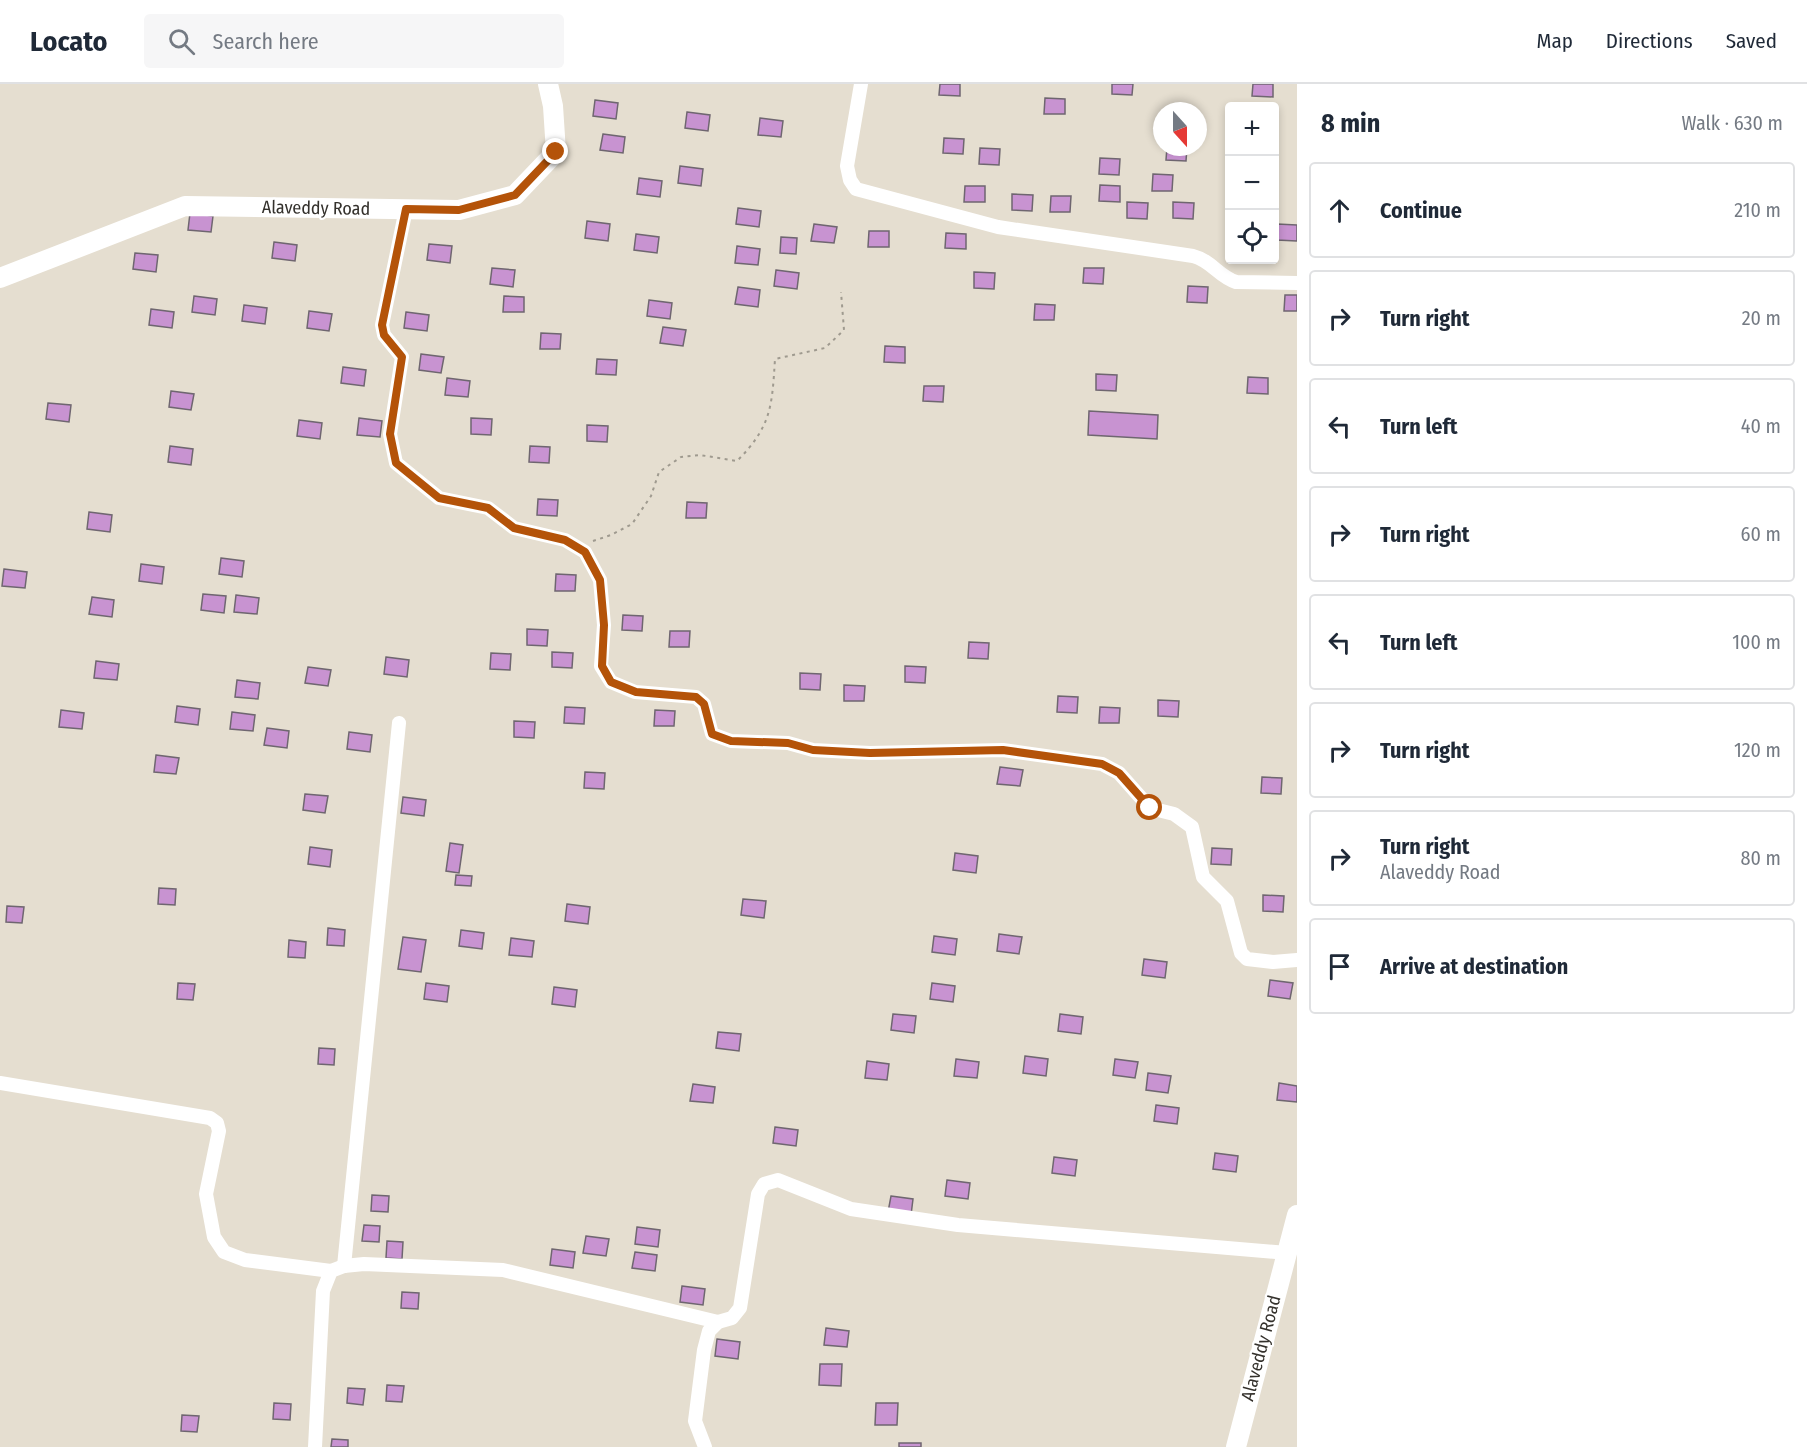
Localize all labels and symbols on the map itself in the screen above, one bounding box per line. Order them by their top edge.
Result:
north arrow [1153,102,1207,156]
route end [542,138,568,164]
street label: Alaveddy Road [262,196,370,220]
route start [1136,794,1162,820]
street label: Alaveddy Road [1236,1293,1286,1403]

